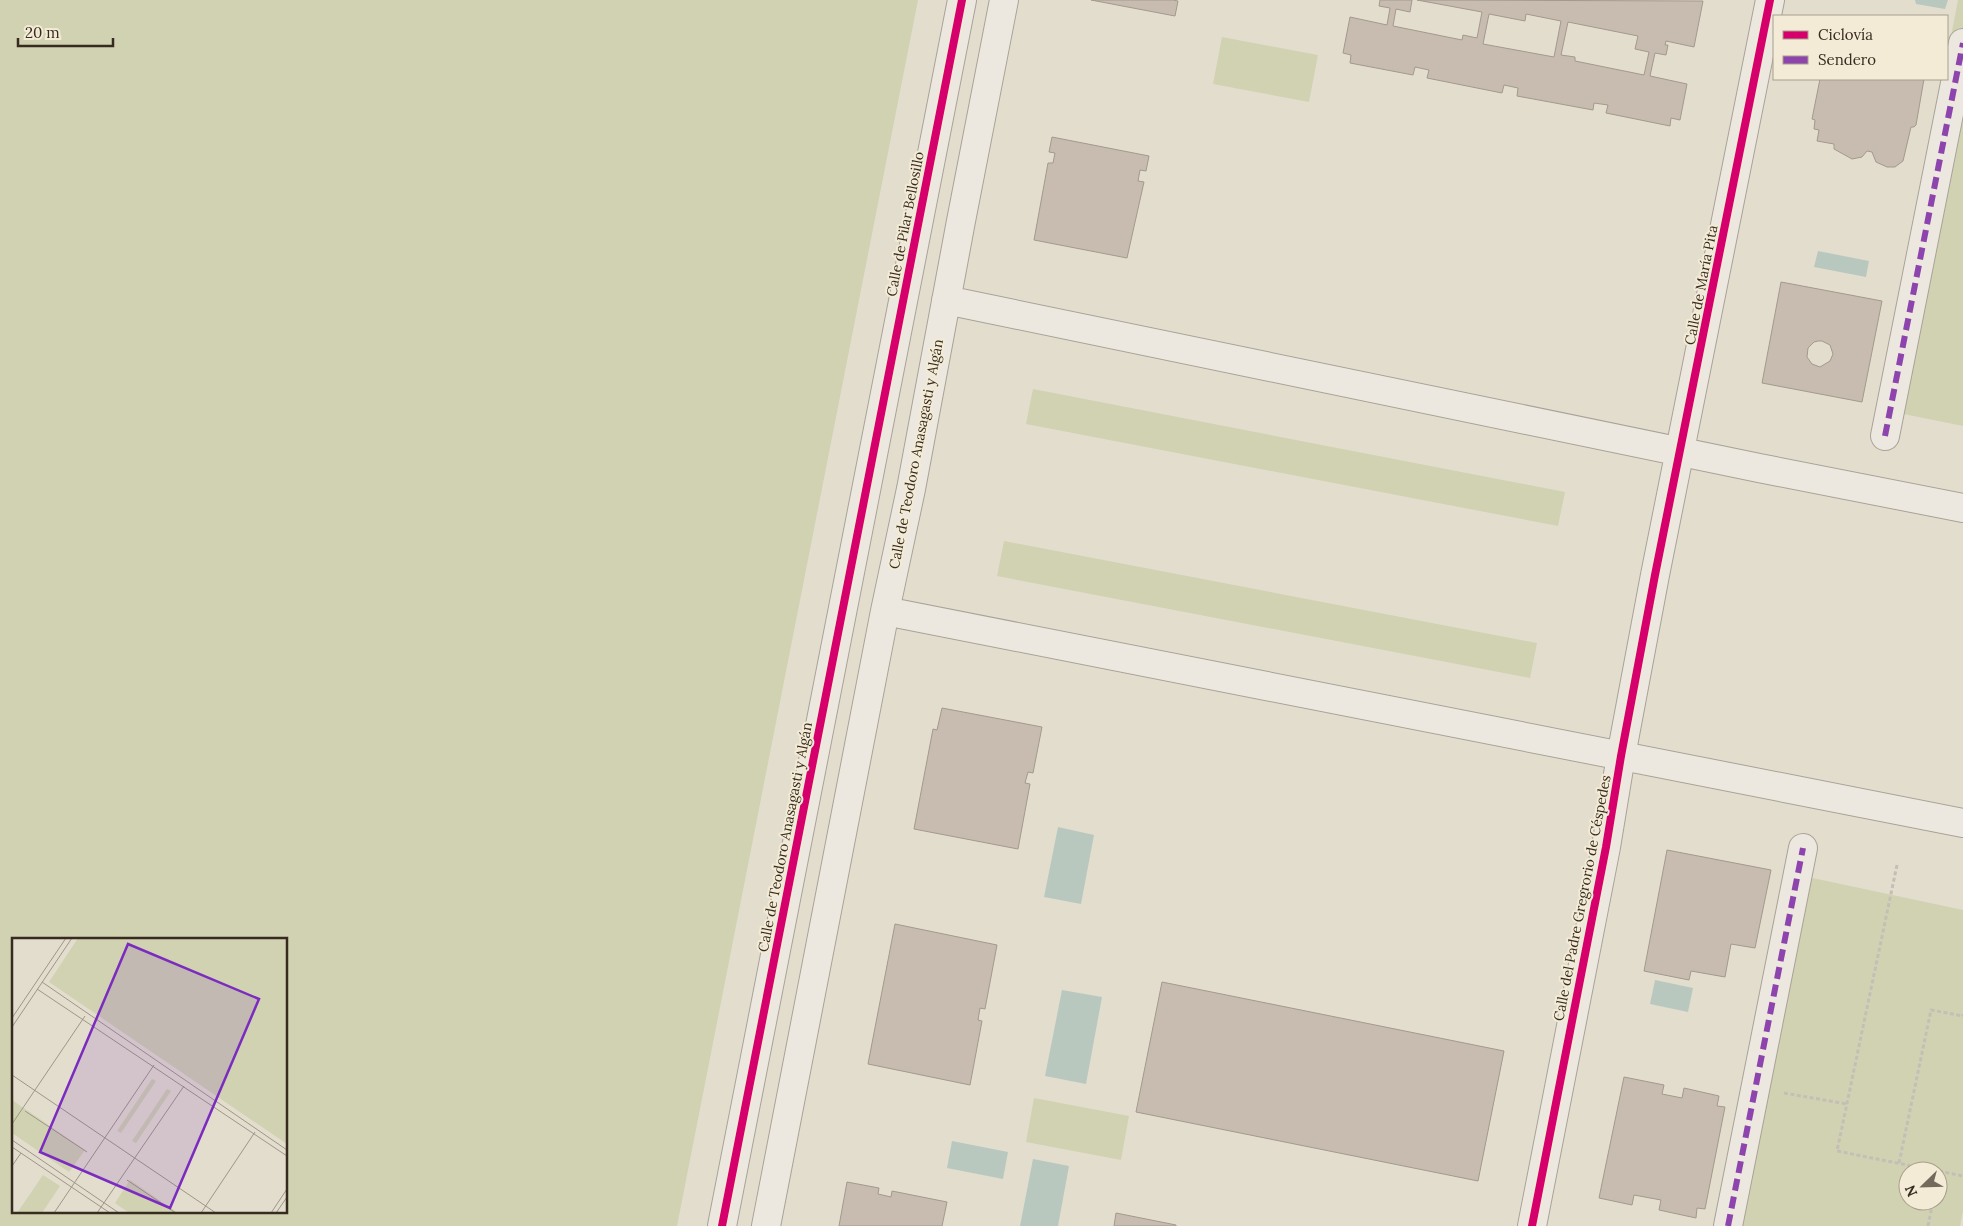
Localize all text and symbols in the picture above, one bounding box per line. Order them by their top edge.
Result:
scale bar [18,15,112,47]
legend [1773,15,1948,80]
text: 20 m [25,23,60,42]
text: Ciclovía [1818,25,1873,44]
text: Sendero [1818,50,1876,69]
street label: Calle de Pilar Bellosillo [882,150,928,298]
street label: Calle de María Pita [1681,223,1721,347]
street label: Calle de Teodoro Anasagasti y Algán [885,337,947,570]
street label: Calle de Teodoro Anasagasti y Algán [754,720,816,953]
street label: Calle del Padre Gregrorio de Céspedes [1549,773,1615,1023]
inset map [12,938,288,1214]
north arrow [1898,1161,1948,1211]
text: N [1901,1182,1921,1200]

